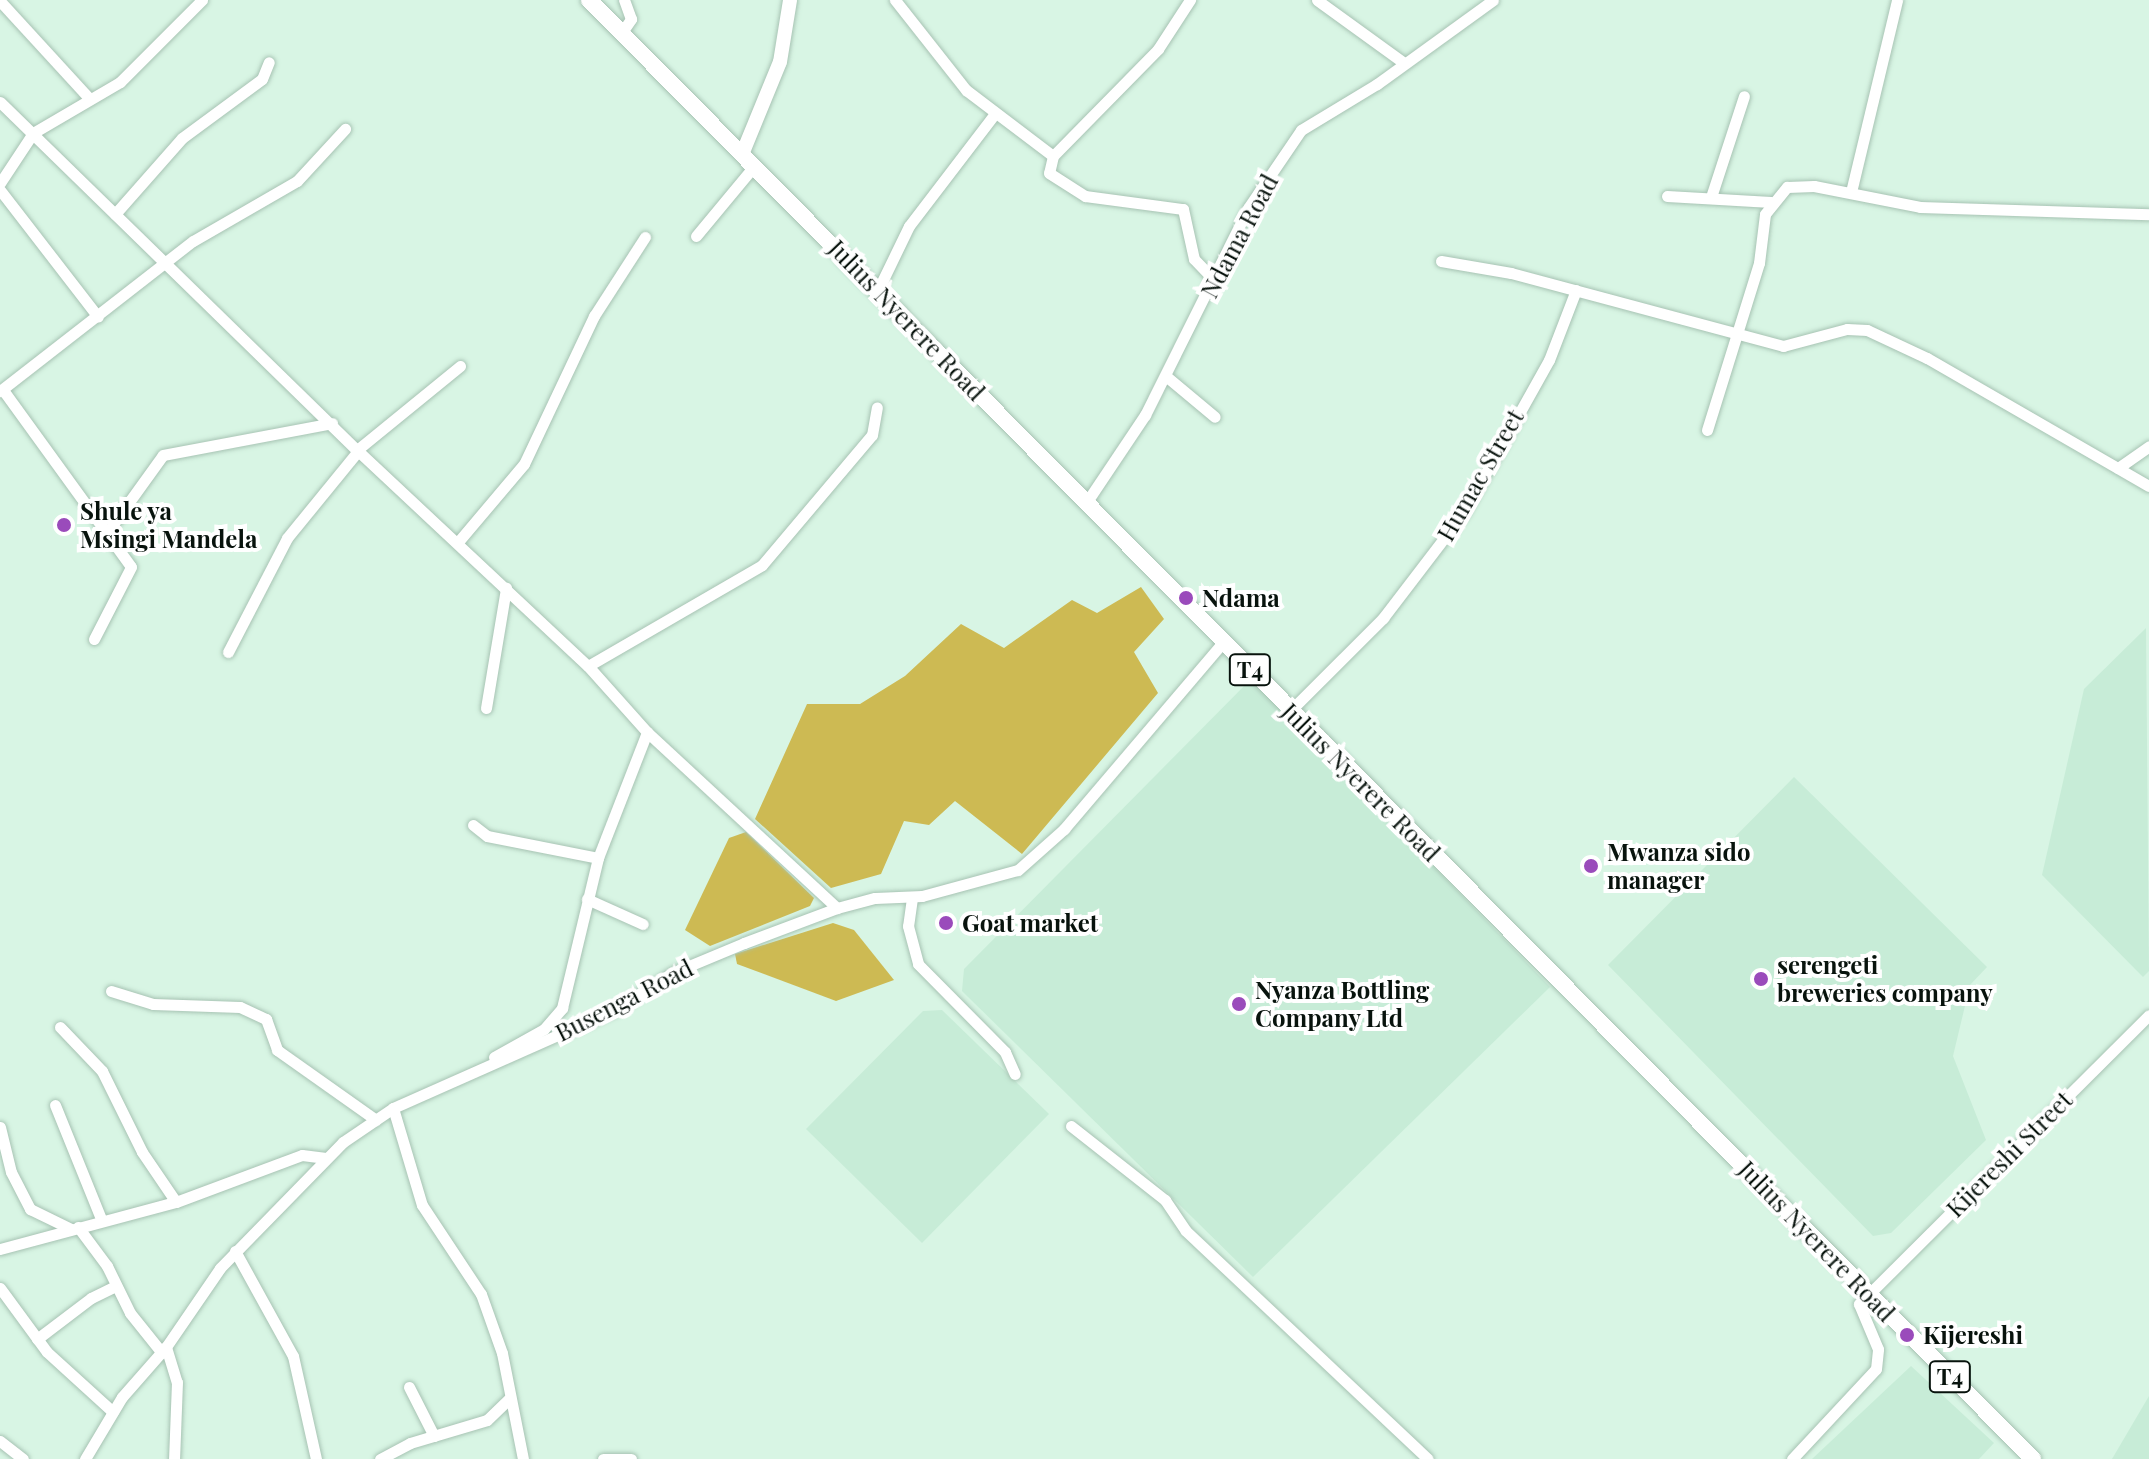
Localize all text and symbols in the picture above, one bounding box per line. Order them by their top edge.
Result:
street label: Ndama Road [1194,169,1284,303]
street label: Julius Nyerere Road [823,234,991,406]
street label: Humac Street [1431,404,1529,546]
place label: Shule ya Msingi Mandela [80,497,257,553]
marker: Shule ya Msingi Mandela [55,516,73,534]
place label: Ndama [1202,584,1280,612]
marker: Ndama [1177,589,1195,607]
road number: T4 [1228,652,1272,688]
street label: Julius Nyerere Road [1276,697,1446,867]
place label: Mwanza sido manager [1607,838,1751,894]
marker: Mwanza sido manager [1582,857,1600,875]
place label: Goat market [962,909,1098,937]
marker: Goat market [937,914,955,932]
place label: serengeti breweries company [1777,951,1993,1007]
street label: Busenga Road [550,953,698,1047]
marker: serengeti breweries company [1752,970,1770,988]
place label: Nyanza Bottling Company Ltd [1255,976,1430,1032]
marker: Nyanza Bottling Company Ltd [1230,995,1248,1013]
street label: Kijereshi Street [1940,1085,2078,1223]
street label: Julius Nyerere Road [1733,1155,1901,1327]
place label: Kijereshi [1923,1321,2023,1349]
marker: Kijereshi [1898,1326,1916,1344]
road number: T4 [1928,1359,1972,1395]

